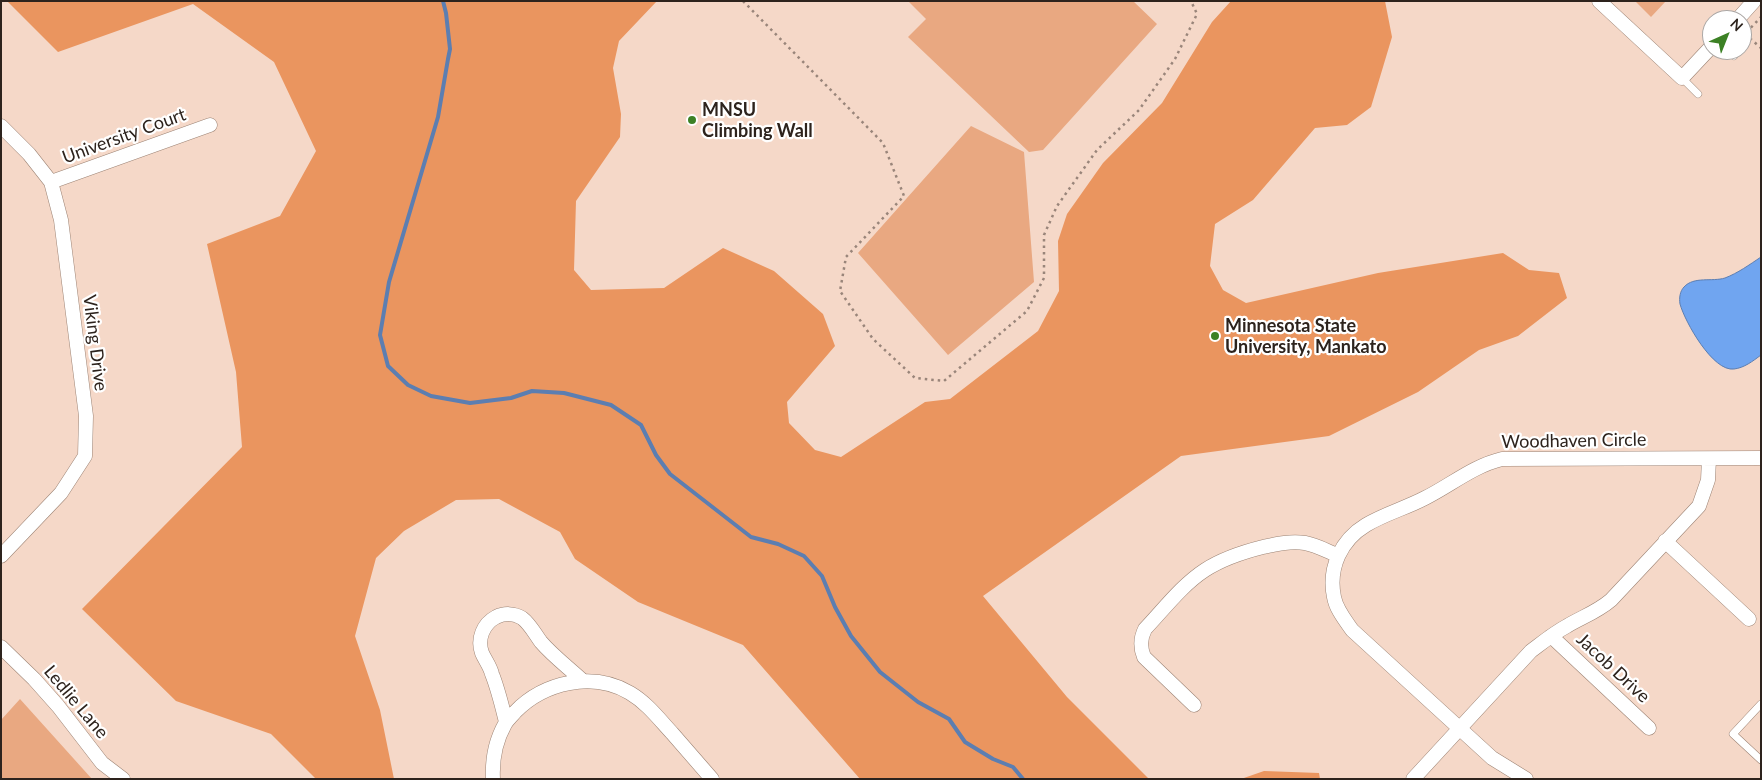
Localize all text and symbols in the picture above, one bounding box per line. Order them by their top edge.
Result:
north arrow [1702,10,1752,60]
text: N [1727,15,1747,34]
place label: MNSU Climbing Wall [702,99,813,142]
street label: University Court [59,104,189,168]
marker: MNSU Climbing Wall [686,114,698,126]
street label: Viking Drive [78,294,112,392]
place label: Minnesota State University, Mankato [1225,315,1387,358]
marker: Minnesota State University, Mankato [1209,330,1221,342]
street label: Woodhaven Circle [1501,429,1647,453]
street label: Jacob Drive [1572,629,1654,707]
street label: Ledlie Lane [39,661,113,743]

